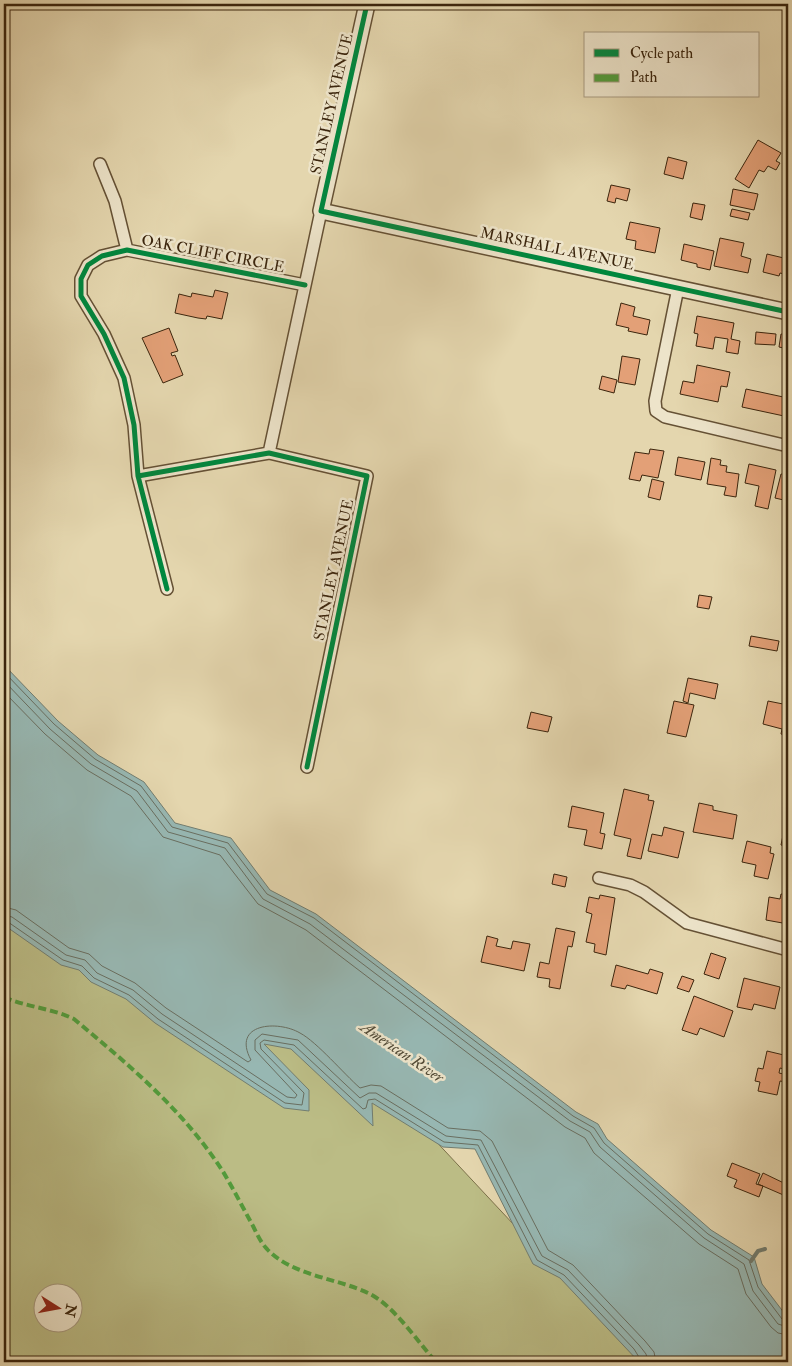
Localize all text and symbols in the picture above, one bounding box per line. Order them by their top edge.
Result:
street label: STANLEY AVENUE [307,32,357,176]
legend [584,32,760,98]
text: Cycle path [630,44,693,64]
text: Path [630,68,657,87]
street label: MARSHALL AVENUE [478,223,636,275]
street label: OAK CLIFF CIRCLE [140,231,286,277]
street label: STANLEY AVENUE [310,497,358,642]
water label: American River [355,1016,448,1088]
north arrow [32,1284,82,1334]
text: N [61,1302,80,1319]

